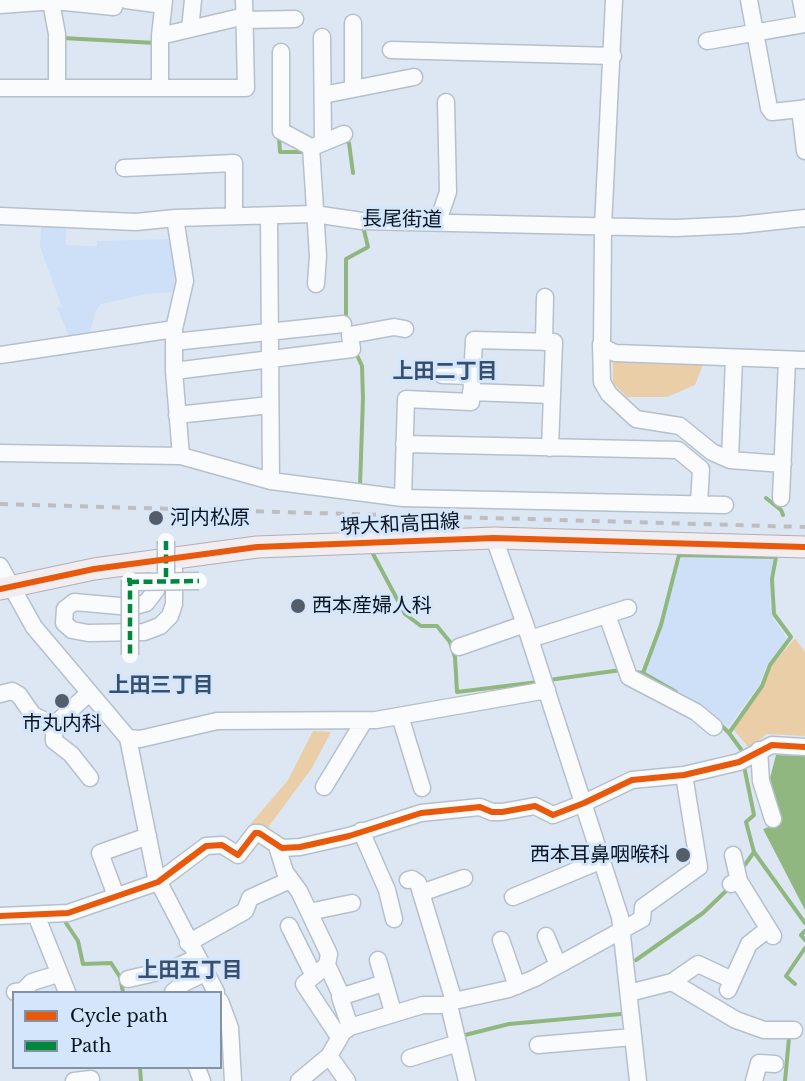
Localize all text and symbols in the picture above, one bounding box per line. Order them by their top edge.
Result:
street label: 長尾街道 [362,207,442,233]
district label: 上田二丁目 [393,359,497,385]
place label: 河内松原 [170,506,250,530]
marker: 河内松原 [147,509,165,527]
street label: 堺大和高田線 [339,510,461,540]
place label: 西本産婦人科 [312,594,432,618]
marker: 西本産婦人科 [289,597,307,615]
district label: 上田三丁目 [109,673,213,699]
marker: 市丸内科 [53,692,71,710]
place label: 市丸内科 [22,712,102,736]
place label: 西本耳鼻咽喉科 [530,843,670,867]
marker: 西本耳鼻咽喉科 [674,846,692,864]
district label: 上田五丁目 [138,958,242,984]
legend [12,991,222,1069]
text: Cycle path [70,1005,168,1027]
text: Path [70,1035,111,1057]

